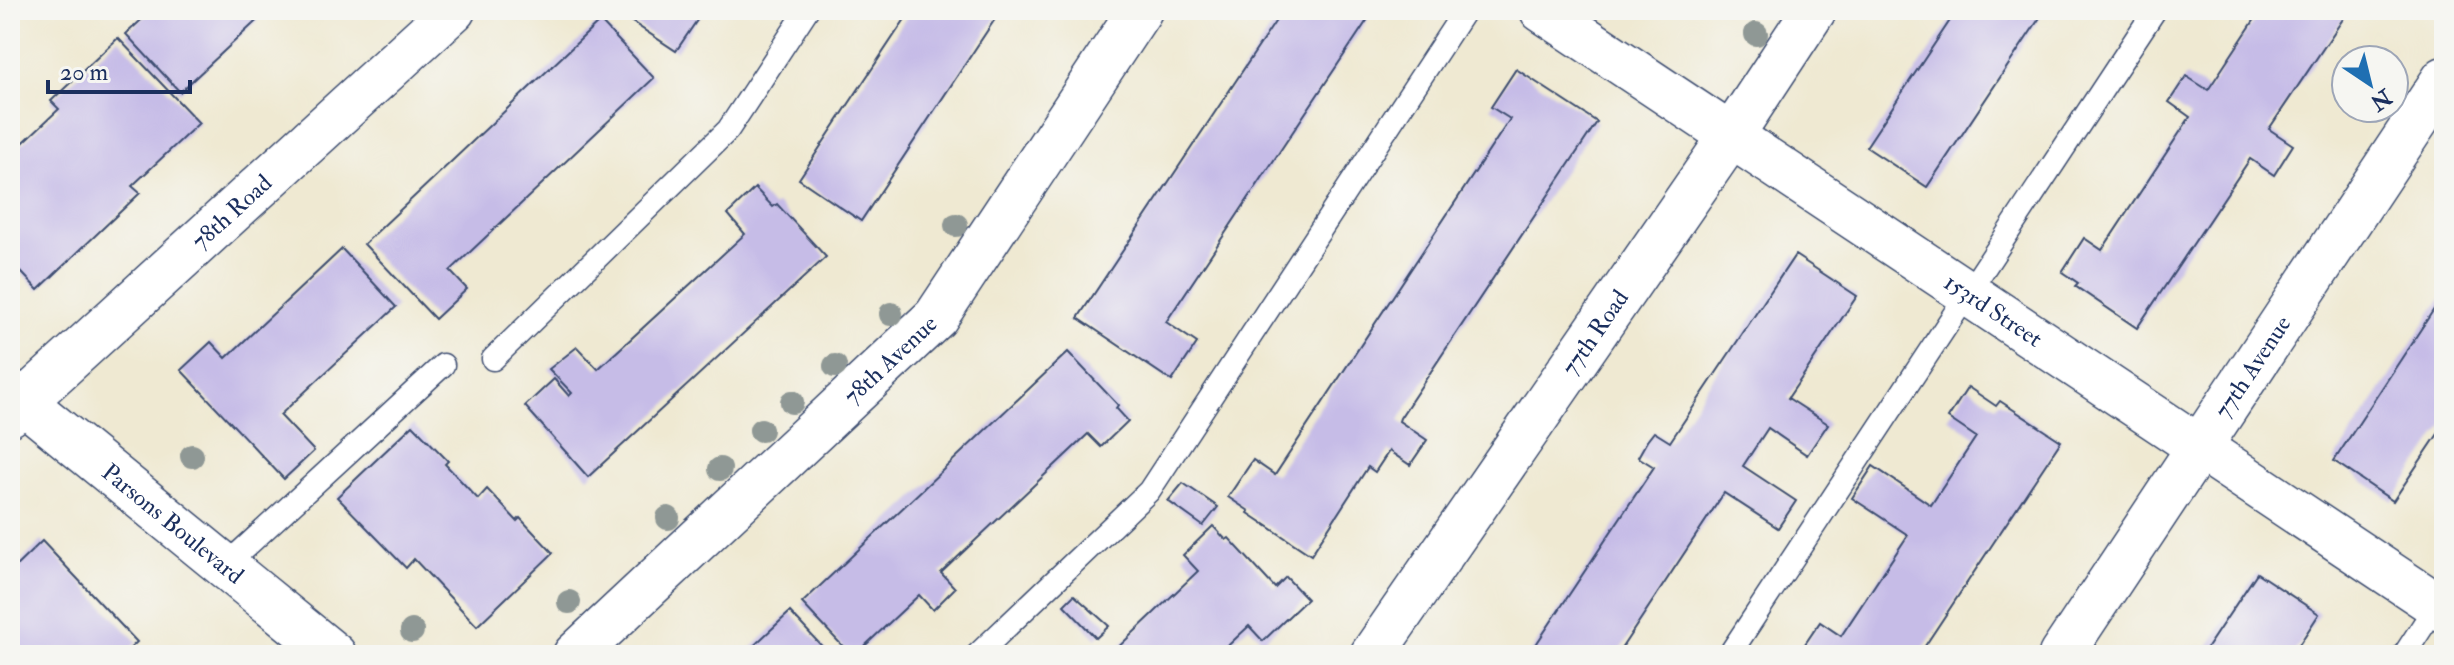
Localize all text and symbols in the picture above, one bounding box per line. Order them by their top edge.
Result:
scale bar [48,44,190,94]
north arrow [2330,44,2410,124]
text: 20 m [60,57,109,88]
text: N [2365,82,2398,117]
street label: 78th Road [185,167,278,256]
street label: 153rd Street [1938,266,2049,354]
street label: 77th Road [1554,283,1636,382]
street label: 78th Avenue [837,308,944,411]
street label: 77th Avenue [2207,310,2298,424]
street label: Parsons Boulevard [95,457,250,591]

